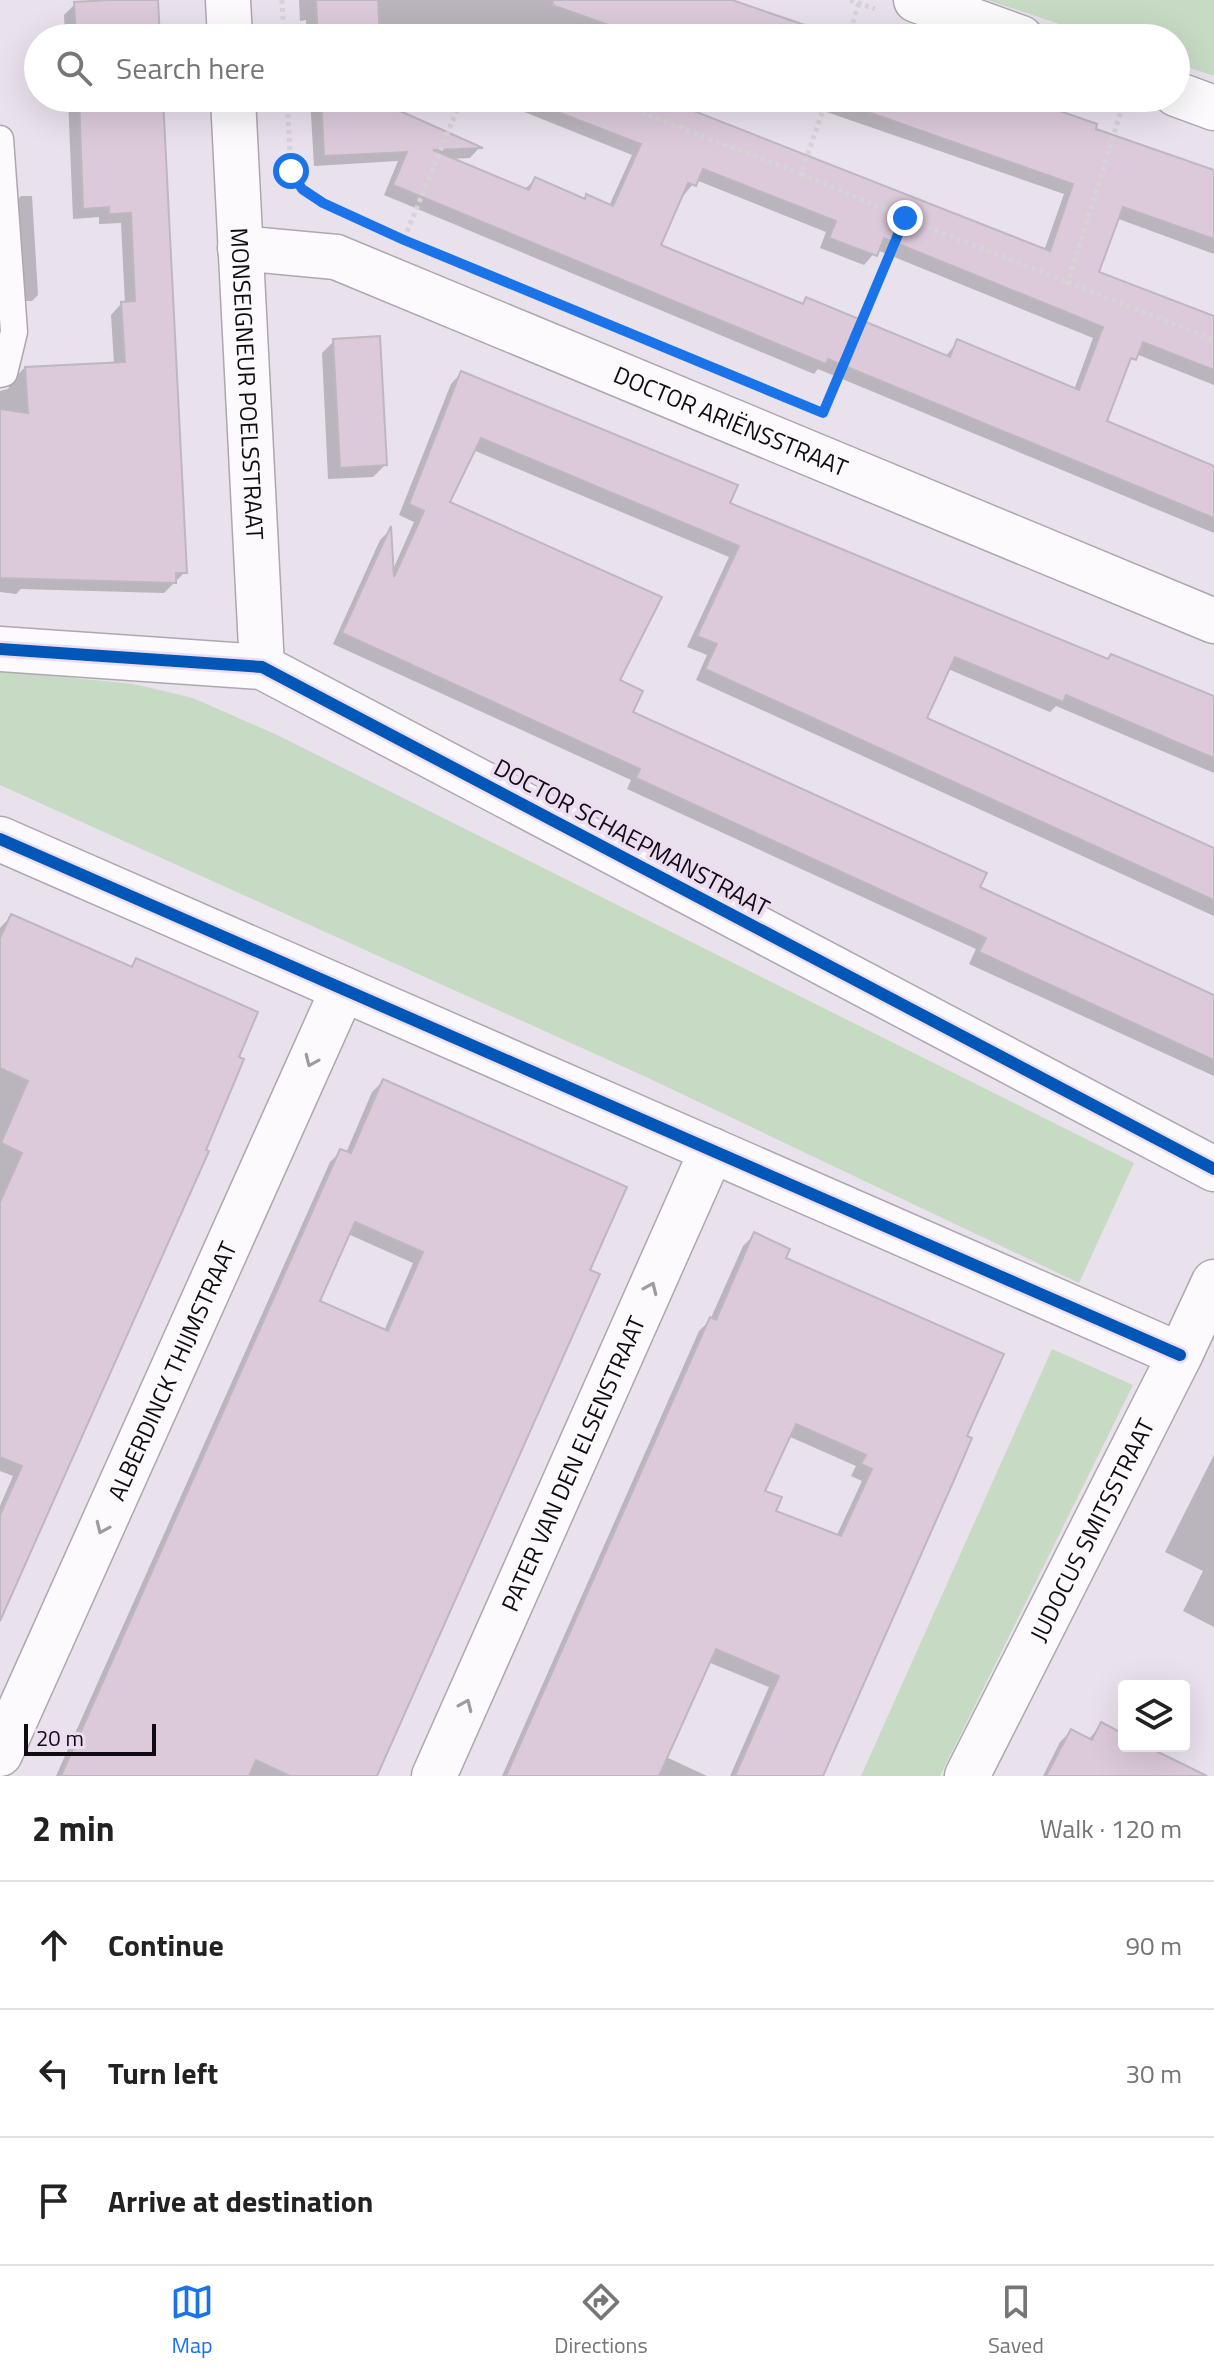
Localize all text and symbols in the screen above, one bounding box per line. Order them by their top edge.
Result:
search box [24,24,1190,112]
text: Search here [116,45,265,91]
icon: search [52,46,96,90]
route start [273,153,309,189]
route end [887,200,923,236]
street label: MONSEIGNEUR POELSSTRAAT [222,227,274,541]
street label: DOCTOR ARIËNSSTRAAT [608,356,854,485]
street label: DOCTOR SCHAEPMANSTRAAT [488,749,777,925]
one-way arrow [305,1052,321,1067]
street label: ALBERDINCK THIJMSTRAAT [98,1235,246,1506]
one-way arrow [641,1282,657,1296]
street label: PATER VAN DEN ELSENSTRAAT [491,1310,654,1617]
street label: JUDOCUS SMITSSTRAAT [1020,1412,1163,1647]
one-way arrow [95,1519,111,1534]
map controls [1118,1680,1190,1752]
button: layers [1118,1680,1190,1752]
one-way arrow [456,1698,472,1713]
scale bar [24,1720,156,1756]
text: 20 m [36,1721,84,1755]
text: 2 min [32,1802,115,1854]
text: Walk · 120 m [1040,1809,1182,1848]
text: Continue [108,1922,224,1968]
icon: ahead [32,1923,76,1967]
text: 90 m [1125,1926,1182,1965]
text: Turn left [108,2050,218,2096]
icon: left [32,2051,76,2095]
text: 30 m [1125,2054,1182,2093]
text: Arrive at destination [108,2178,373,2224]
icon: arrive [32,2179,76,2223]
tab: Map [170,2280,214,2362]
tab: Directions [554,2280,648,2362]
tab: Saved [988,2280,1044,2362]

